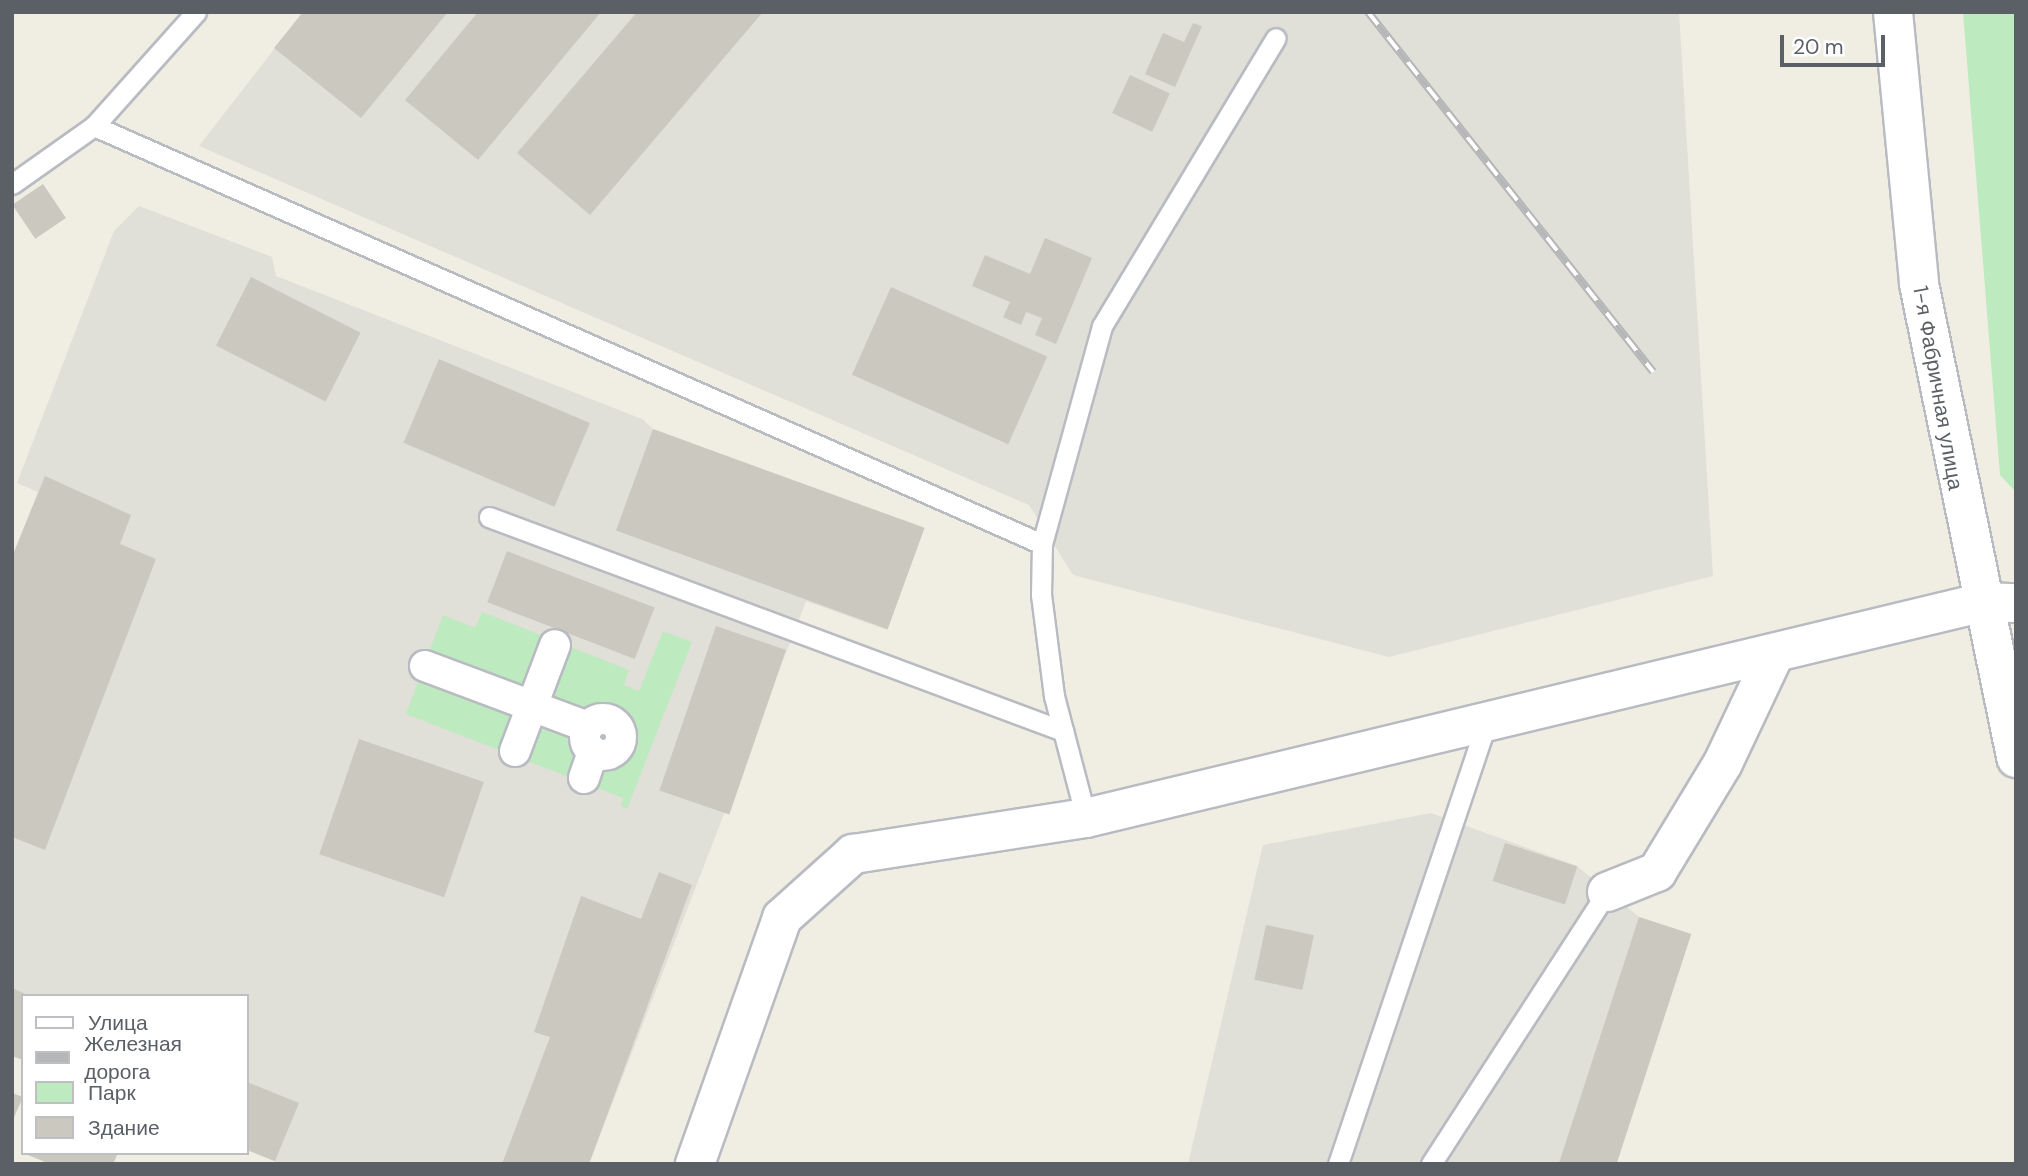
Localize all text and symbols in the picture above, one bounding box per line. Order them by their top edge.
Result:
scale bar [1783,21,1888,65]
text: 20 m [1793,33,1844,61]
street label: 1-я Фабричная улица [1908,284,1968,492]
legend [21,994,248,1155]
text: Улица [88,1009,148,1037]
text: Железная дорога [84,1030,182,1086]
text: Парк [88,1079,136,1107]
text: Здание [88,1114,160,1142]

